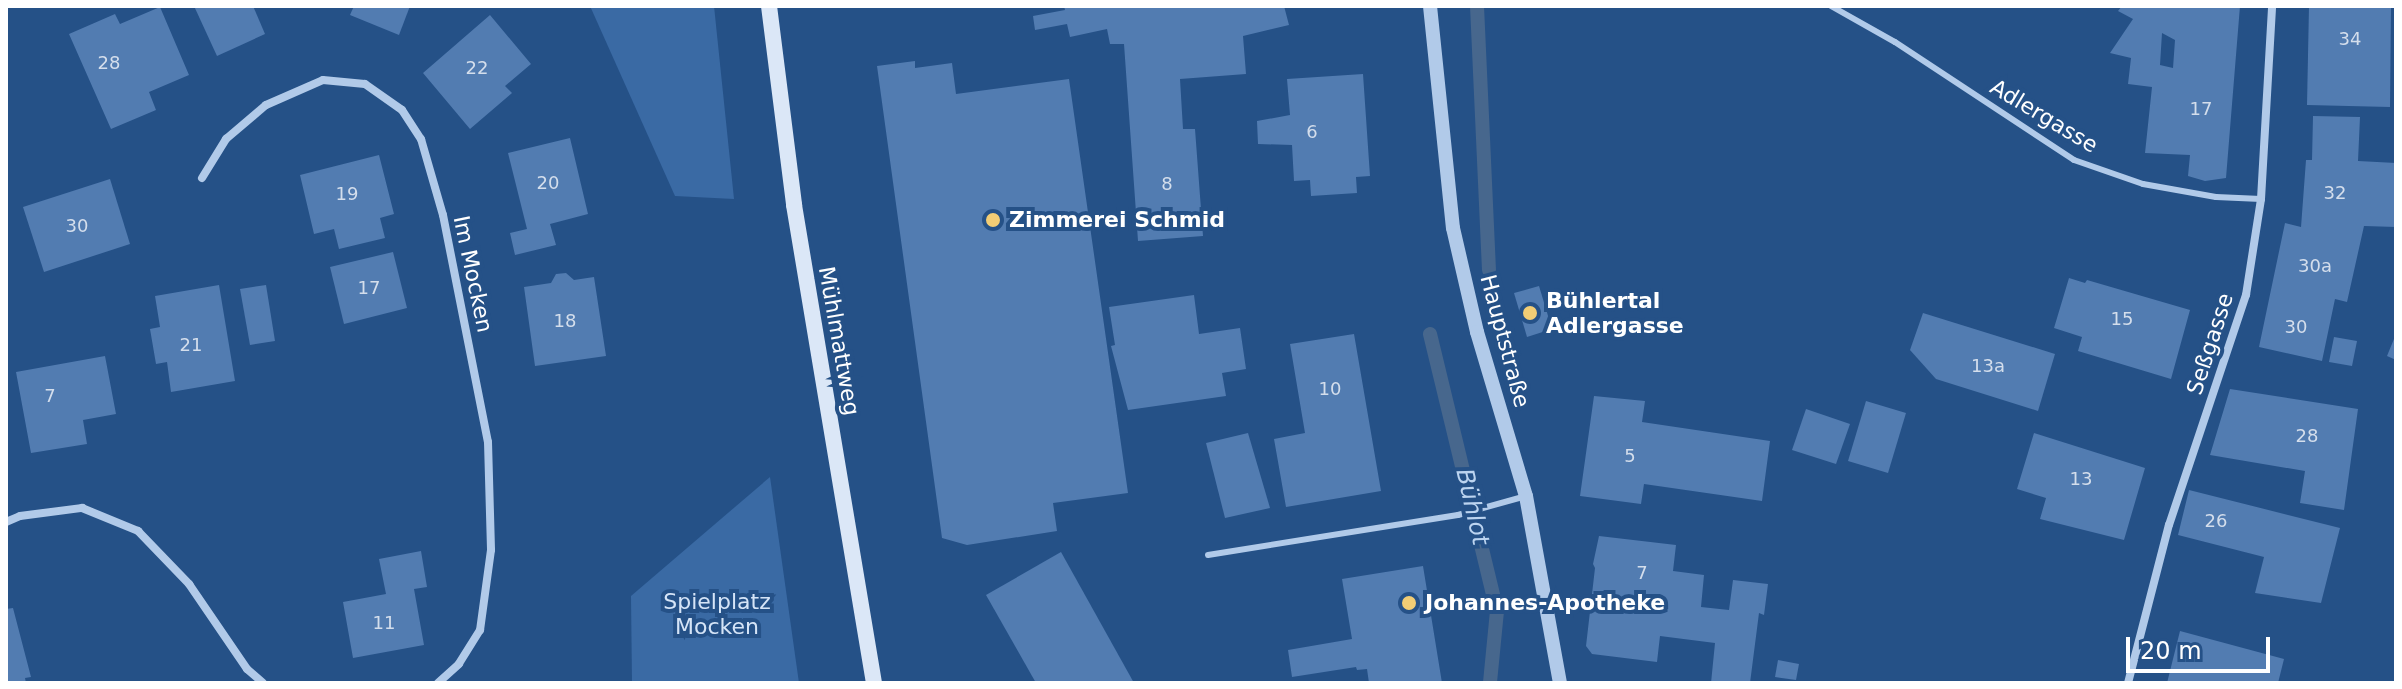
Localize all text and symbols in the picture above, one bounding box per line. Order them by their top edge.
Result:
house number: 34 [2339,28,2361,50]
house number: 28 [98,52,120,74]
house number: 22 [466,57,488,79]
street label: Adlergasse [1985,74,2103,158]
house number: 17 [2190,98,2212,120]
house number: 6 [1306,121,1318,143]
house number: 20 [537,172,559,194]
house number: 8 [1161,173,1173,195]
house number: 32 [2324,182,2346,204]
house number: 19 [336,183,358,205]
place label: Zimmerei Schmid [1009,207,1225,233]
marker: Zimmerei Schmid [984,211,1002,229]
street label: Im Mocken [448,213,498,335]
house number: 30 [66,215,88,237]
house number: 30a [2298,255,2332,277]
street label: Mühlmattweg [813,265,865,417]
street label: Hauptstraße [1475,272,1535,410]
house number: 17 [358,277,380,299]
place label: Bühlertal Adlergasse [1546,287,1684,338]
street label: Seßgasse [2181,290,2239,398]
marker: Bühlertal Adlergasse [1521,304,1539,322]
house number: 15 [2111,308,2133,330]
house number: 18 [554,310,576,332]
house number: 30 [2285,316,2307,338]
house number: 21 [180,334,202,356]
house number: 13a [1971,355,2005,377]
house number: 10 [1319,378,1341,400]
house number: 7 [44,385,56,407]
house number: 28 [2296,425,2318,447]
house number: 5 [1624,445,1636,467]
water label: Bühlot [1449,466,1495,548]
house number: 13 [2070,468,2092,490]
house number: 26 [2205,510,2227,532]
house number: 7 [1636,562,1648,584]
park label: Spielplatz Mocken [663,588,771,640]
place label: Johannes-Apotheke [1425,590,1665,616]
marker: Johannes-Apotheke [1400,594,1418,612]
house number: 11 [373,612,395,634]
scale bar [2130,621,2274,671]
text: 20 m [2140,637,2202,665]

